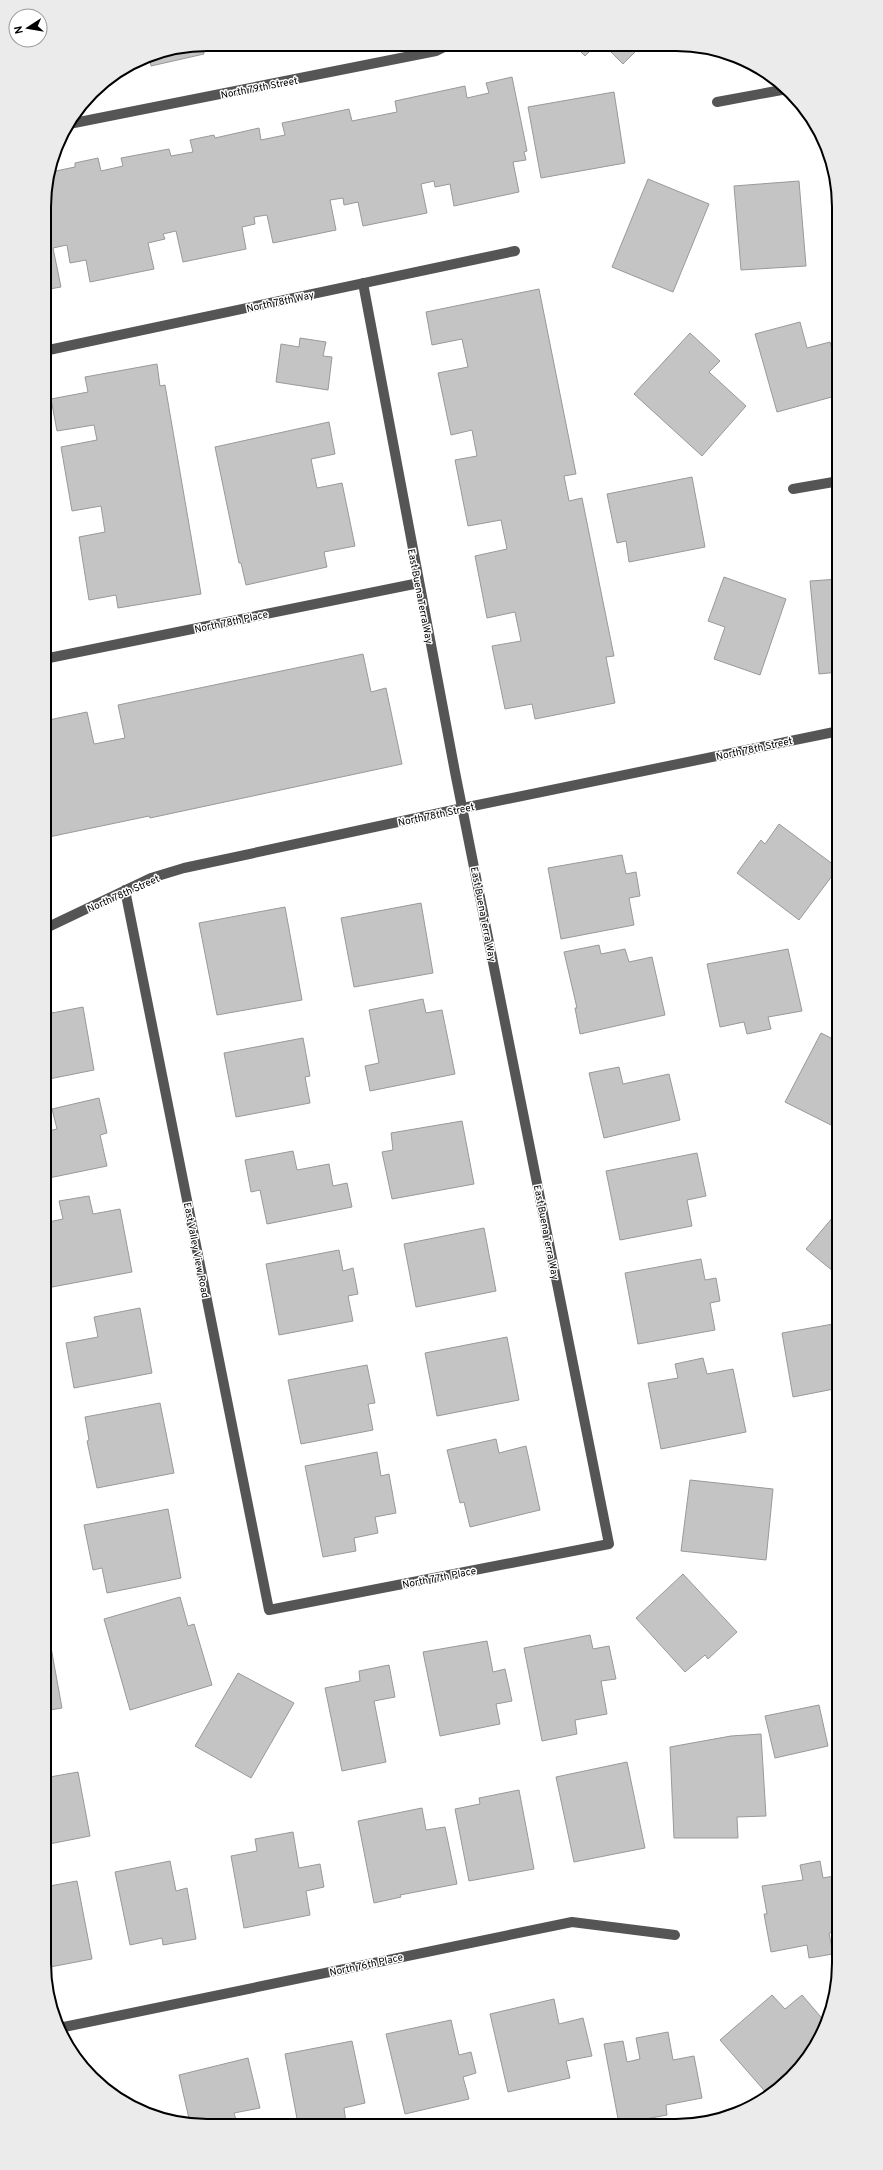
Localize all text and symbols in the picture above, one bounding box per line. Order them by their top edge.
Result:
north arrow [8,8,48,48]
text: N [12,25,27,35]
street label: North 79th Street [220,75,299,102]
street label: North 78th Way [245,289,315,316]
street label: East Buena Terra Way [404,548,435,645]
street label: North 78th Place [193,608,269,637]
street label: North 78th Street [715,735,794,764]
street label: North 78th Street [397,801,476,830]
street label: East Buena Terra Way [467,866,498,963]
street label: North 78th Street [85,873,162,916]
street label: East Buena Terra Way [530,1184,561,1281]
street label: East Valley View Road [180,1201,211,1299]
street label: North 77th Place [401,1565,477,1592]
street label: North 76th Place [328,1951,404,1980]

